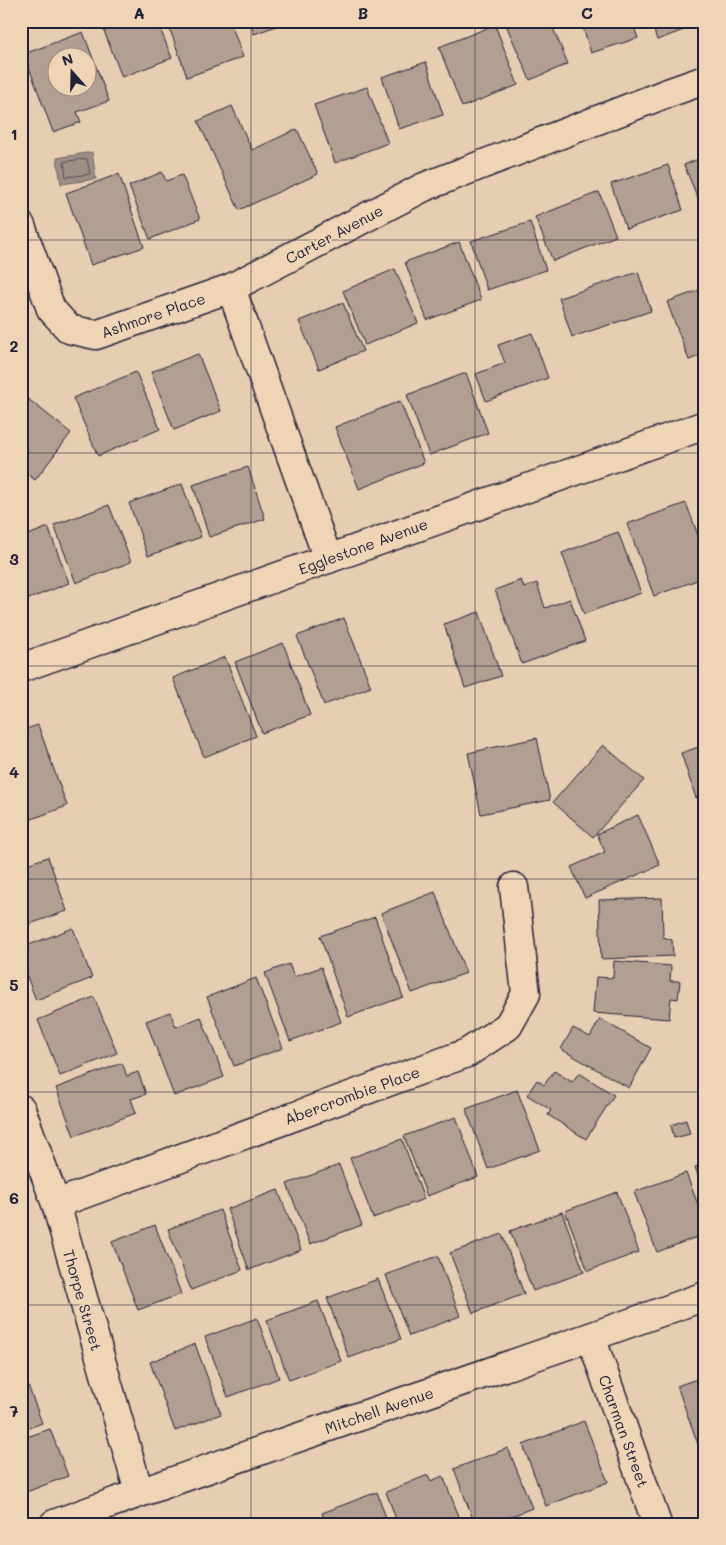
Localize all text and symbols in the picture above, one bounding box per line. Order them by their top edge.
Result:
text: A [133,2,145,23]
text: B [358,2,368,23]
text: C [581,2,593,23]
north arrow [48,48,98,98]
text: N [59,49,76,70]
text: 1 [10,123,18,144]
street label: Carter Avenue [282,200,386,268]
street label: Ashmore Place [98,288,208,342]
text: 2 [10,335,19,356]
street label: Egglestone Avenue [296,513,430,579]
text: 3 [9,548,19,569]
text: 4 [9,761,19,782]
text: 5 [9,974,19,995]
street label: Abercrombie Place [282,1061,422,1129]
text: 6 [9,1187,19,1208]
street label: Thorpe Street [59,1247,107,1353]
street label: Charman Street [594,1372,654,1490]
street label: Mitchell Avenue [322,1382,436,1438]
text: 7 [10,1400,19,1421]

